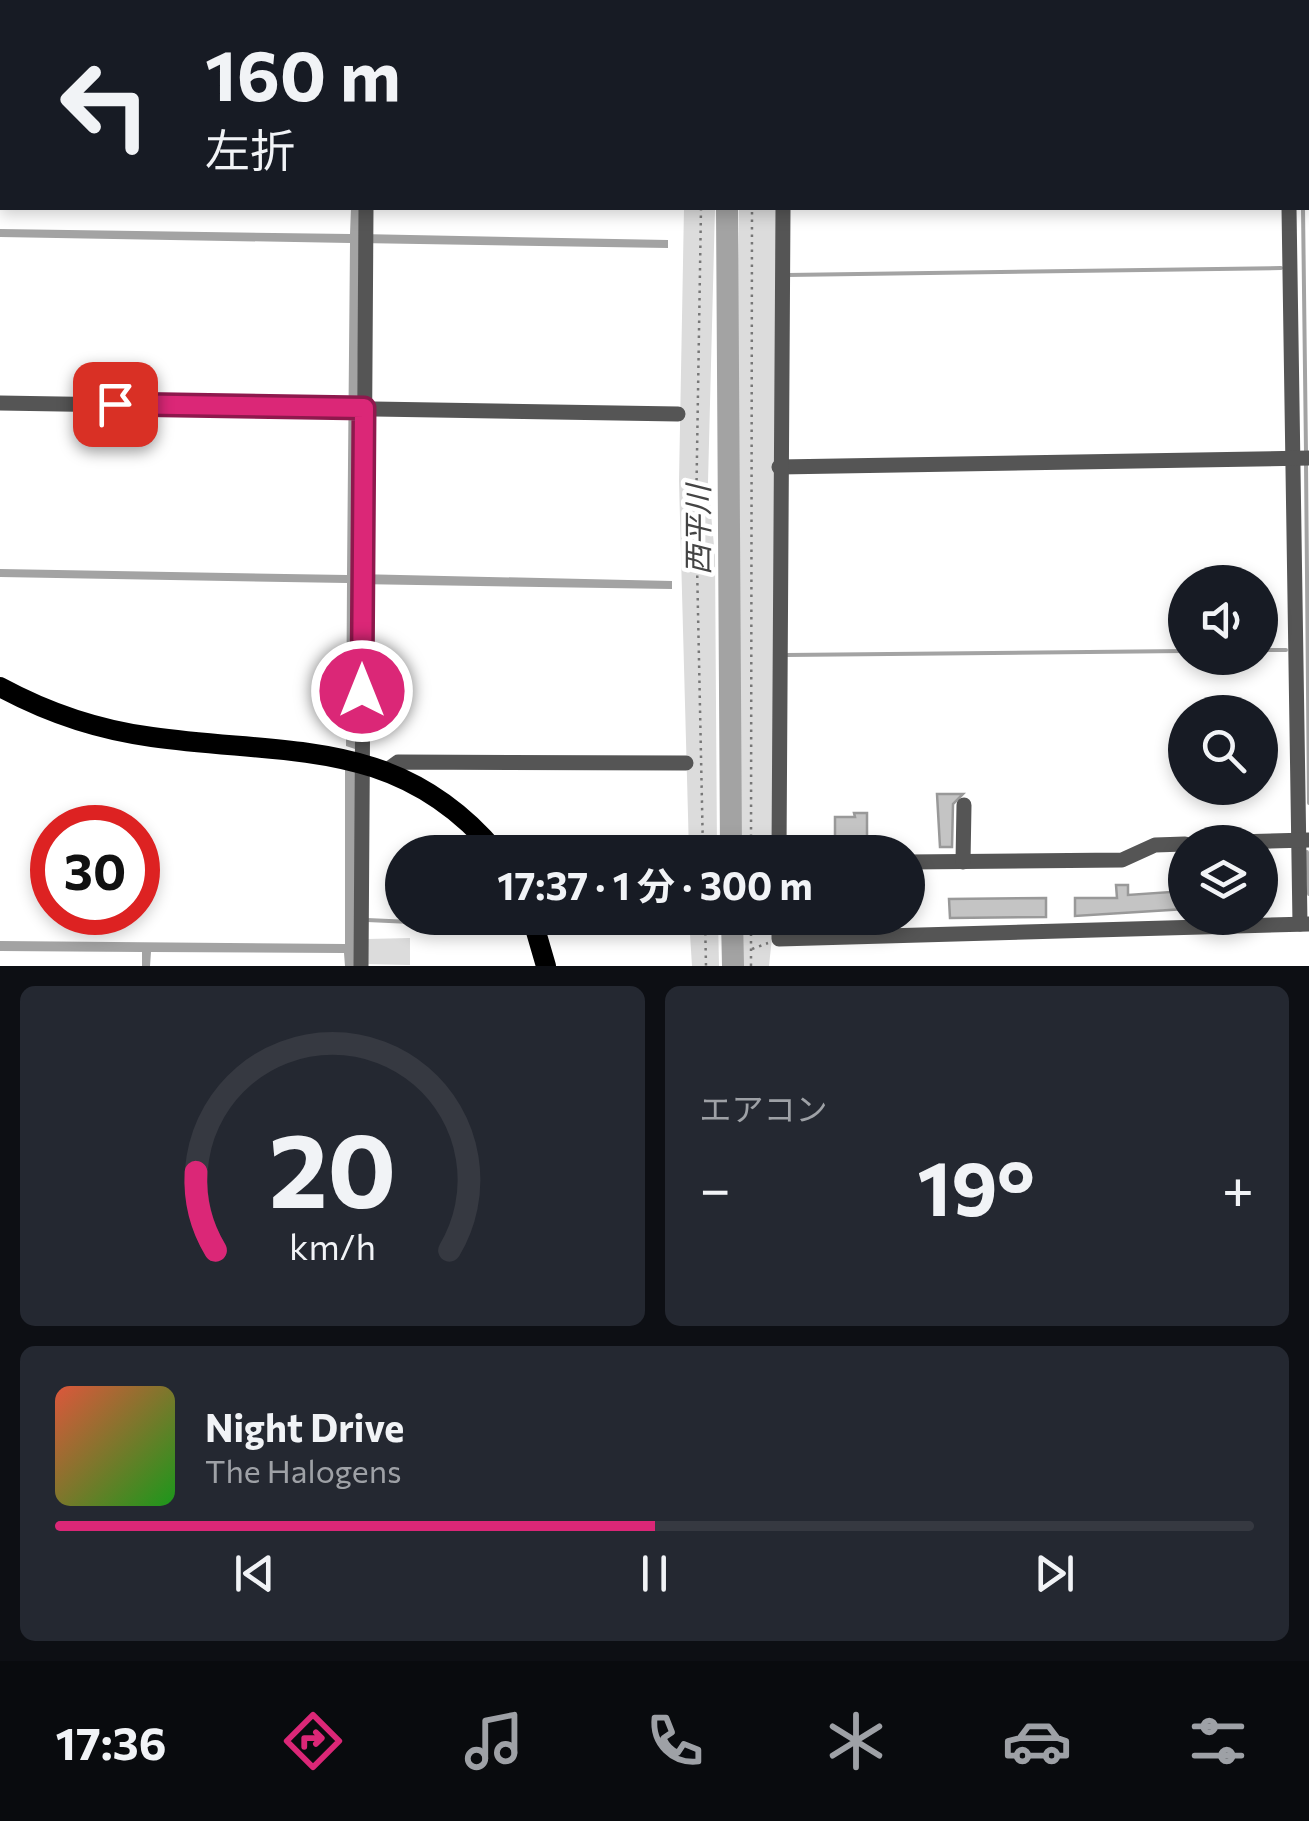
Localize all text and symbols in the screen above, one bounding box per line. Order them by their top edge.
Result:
text: 160 m [205,30,401,115]
icon: left [40,40,170,170]
text: 左折 [205,121,295,176]
pin [73,362,158,447]
icon: arrive [88,377,143,432]
water label: 西平川 [678,482,715,575]
map controls [1168,565,1278,935]
button: sound [1168,565,1278,675]
position arrow [310,639,414,743]
button: search [1168,695,1278,805]
speed limit sign: 30 [30,805,160,935]
button: layers [1168,825,1278,935]
text: 17:37 · 1 分 · 300 m [497,861,813,908]
text: エアコン [700,1088,828,1128]
text: 20 [268,1102,396,1229]
text: 19° [917,1140,1035,1231]
text: − [700,1153,731,1220]
text: + [1222,1153,1254,1220]
text: km/h [289,1224,376,1267]
text: Night Drive [205,1403,404,1450]
text: The Halogens [205,1450,402,1490]
icon: previous [227,1546,282,1601]
icon: pause [627,1546,682,1601]
icon: next [1027,1546,1082,1601]
icon: directions [278,1706,348,1776]
icon: music [459,1706,529,1776]
icon: phone [640,1706,710,1776]
icon: climate [821,1706,891,1776]
icon: car [1002,1706,1072,1776]
icon: filters [1183,1706,1253,1776]
text: 17:36 [56,1714,167,1769]

